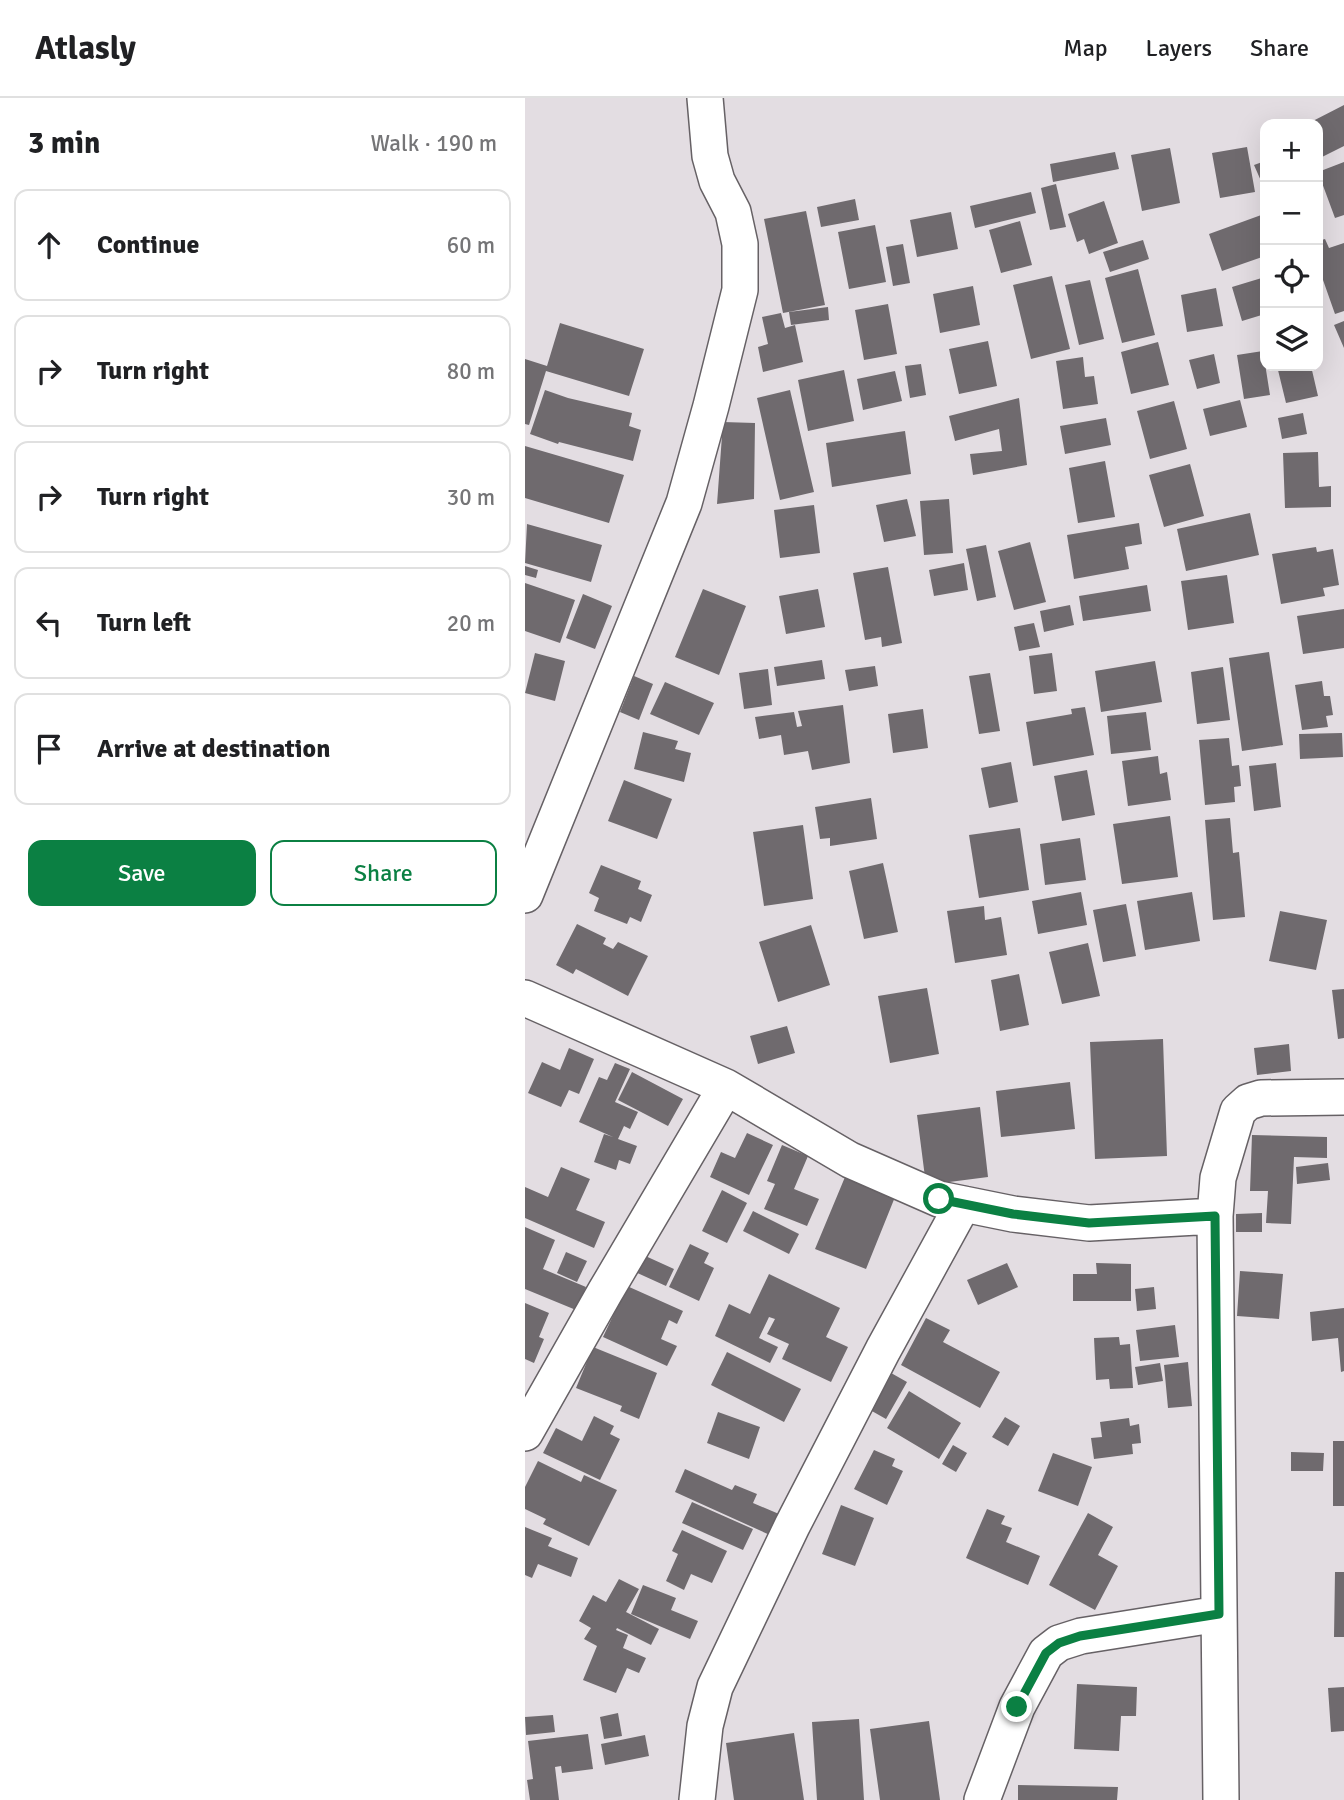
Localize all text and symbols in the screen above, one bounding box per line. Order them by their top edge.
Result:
text: Atlasly [35,28,136,69]
text: Map [1063,33,1108,63]
text: Layers [1146,33,1212,63]
text: Share [1250,33,1309,63]
map controls [1260,119,1323,371]
button: + [1260,119,1323,182]
text: 3 min [28,125,100,162]
text: Walk · 190 m [371,129,497,158]
button: − [1260,182,1323,245]
icon: ahead [30,226,68,264]
text: Continue [97,229,199,261]
text: 60 m [447,231,495,260]
button: locate [1260,245,1323,308]
button: layers [1260,308,1323,371]
icon: right [30,352,68,390]
text: Turn right [97,355,209,387]
text: 80 m [447,357,495,386]
icon: right [30,478,68,516]
text: Turn right [97,481,209,513]
text: 30 m [447,483,495,512]
icon: left [30,604,68,642]
text: Turn left [97,607,191,639]
text: 20 m [447,609,495,638]
icon: arrive [30,730,68,768]
text: Arrive at destination [97,733,330,765]
button: Save [28,840,256,906]
button: Share [270,840,497,906]
route start [923,1183,954,1214]
route end [1001,1691,1032,1722]

